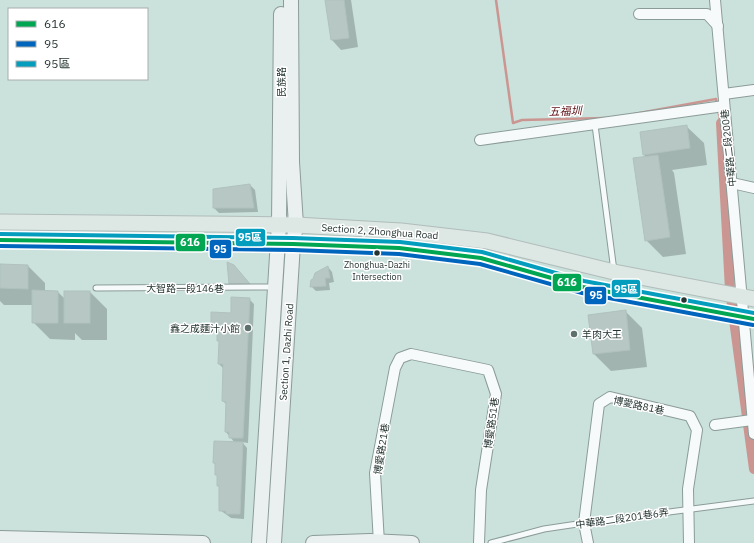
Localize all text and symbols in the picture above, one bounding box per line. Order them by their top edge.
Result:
legend [8,8,148,80]
text: 616 [44,16,66,31]
text: 95 [44,36,58,51]
text: 95區 [44,56,70,71]
street label: 民族路 [275,67,288,97]
water label: 五福圳 [548,103,584,119]
street label: 中華路二段200巷 [718,108,739,187]
street label: Section 2, Zhonghua Road [321,221,439,242]
line badge: 95區 [235,228,266,247]
text: 95區 [238,230,262,244]
line badge: 616 [175,233,206,252]
text: 616 [180,235,200,249]
line badge: 95 [209,239,232,259]
text: 95 [213,242,227,256]
marker: Zhonghua-Dazhi Intersection [372,248,382,258]
place label: Zhonghua-Dazhi Intersection [344,259,410,282]
line badge: 616 [552,273,582,292]
text: 616 [557,275,577,289]
line badge: 95區 [611,279,641,298]
street label: 大智路一段146巷 [146,282,224,295]
text: 95區 [614,282,638,296]
line badge: 95 [584,286,607,305]
text: 95 [589,288,603,302]
unlabelled marker [679,295,689,305]
street label: Section 1, Dazhi Road [277,303,296,401]
place label: 鑫之成麵汁小館 [170,322,240,335]
marker: 鑫之成麵汁小館 [243,323,253,333]
place label: 羊肉大王 [582,328,622,341]
marker: 羊肉大王 [569,329,579,339]
street label: 博愛路81巷 [612,394,666,417]
street label: 博愛路51巷 [481,396,502,450]
street label: 博愛路21巷 [371,422,392,476]
street label: 中華路二段201巷6弄 [575,506,670,531]

